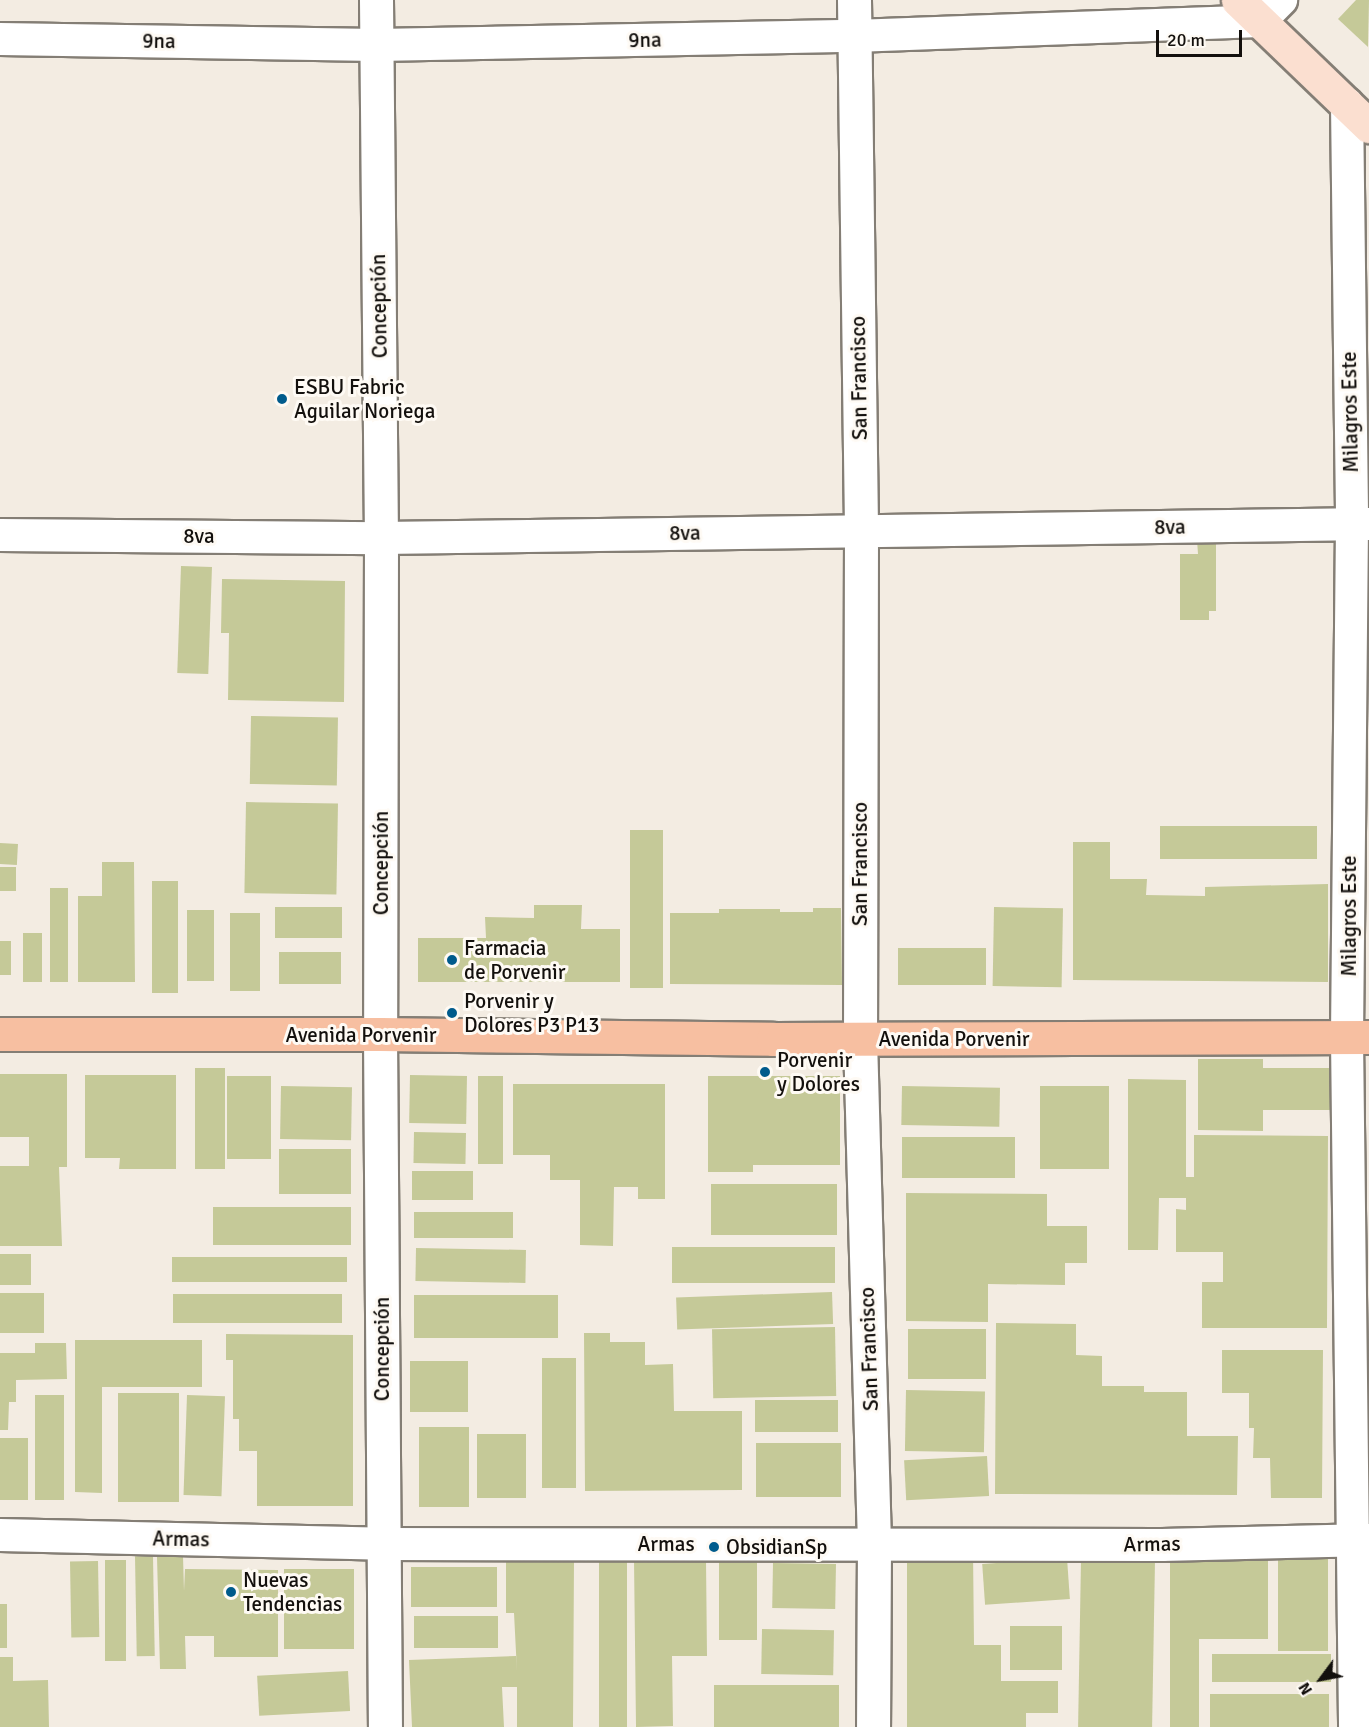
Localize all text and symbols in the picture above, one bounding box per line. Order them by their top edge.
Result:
scale bar [1159,18,1244,56]
street label: 9na [628,27,662,53]
street label: 9na [142,28,176,54]
text: 20 m [1167,29,1205,51]
street label: Concepción [365,254,393,358]
street label: San Francisco [845,316,873,440]
street label: Milagros Este [1336,351,1364,473]
place label: ESBU Fabric Aguilar Noriega [294,374,435,424]
marker: ESBU Fabric Aguilar Noriega [275,392,289,406]
street label: 8va [1154,514,1186,540]
street label: 8va [669,520,701,546]
street label: 8va [183,523,215,549]
street label: San Francisco [847,802,873,926]
street label: Concepción [368,811,394,915]
street label: Milagros Este [1336,855,1362,977]
place label: Farmacia de Porvenir [464,935,566,985]
marker: Farmacia de Porvenir [445,953,459,967]
place label: Porvenir y Dolores P3 P13 [464,988,600,1038]
marker: Porvenir y Dolores P3 P13 [445,1006,459,1020]
street label: Avenida Porvenir [285,1022,437,1048]
street label: Avenida Porvenir [878,1026,1030,1052]
place label: Porvenir y Dolores [777,1047,860,1097]
marker: Porvenir y Dolores [758,1065,772,1079]
street label: San Francisco [854,1286,884,1412]
street label: Concepción [369,1297,395,1401]
street label: Armas [152,1526,210,1552]
street label: Armas [637,1531,695,1557]
street label: Armas [1123,1531,1181,1557]
place label: ObsidianSp [726,1534,827,1560]
marker: ObsidianSp [707,1540,721,1554]
place label: Nuevas Tendencias [243,1567,342,1617]
marker: Nuevas Tendencias [224,1585,238,1599]
north arrow [1291,1649,1351,1709]
text: N [1294,1679,1317,1699]

